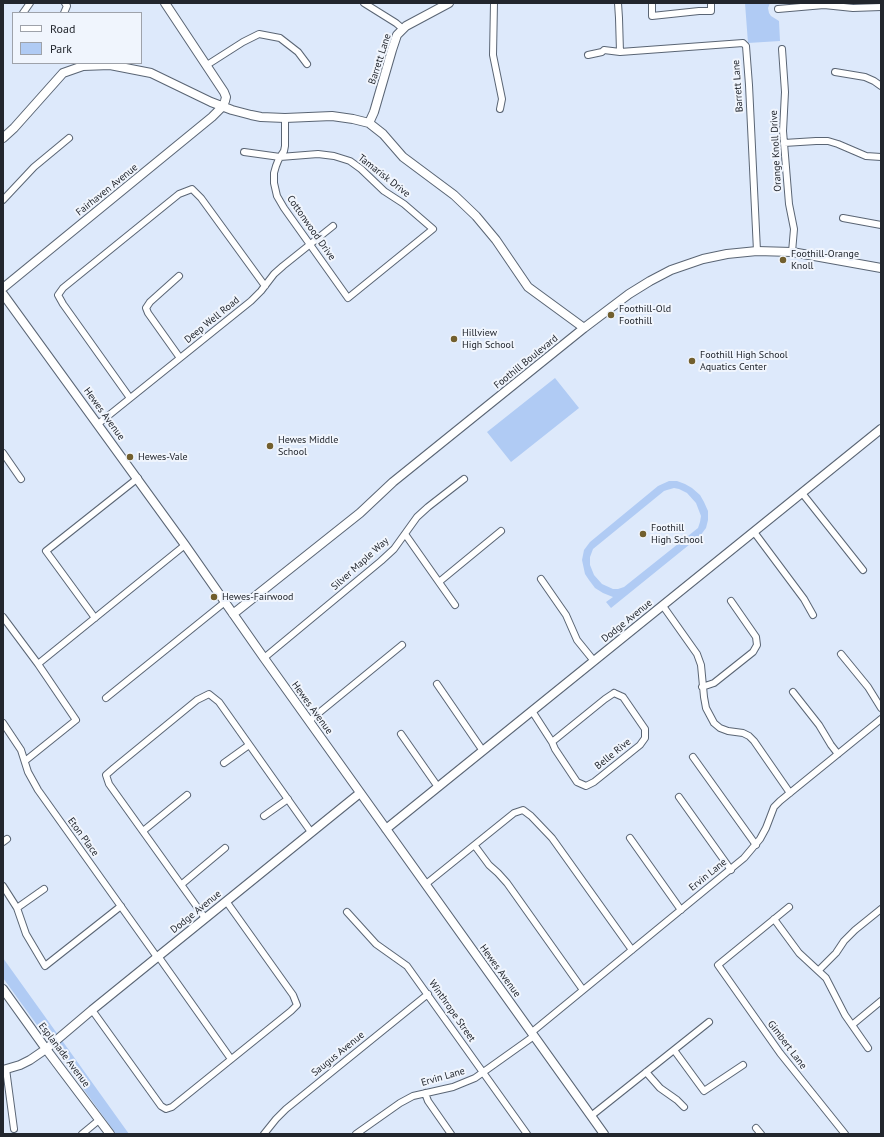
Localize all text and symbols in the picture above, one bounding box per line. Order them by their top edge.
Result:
legend [12,12,142,64]
text: Road [50,21,75,36]
street label: Barrett Lane [366,32,394,86]
text: Park [50,41,72,56]
street label: Barrett Lane [730,59,746,113]
street label: Orange Knoll Drive [768,110,784,192]
street label: Tamarisk Drive [356,152,412,200]
street label: Fairhaven Avenue [74,161,140,219]
street label: Cottonwood Drive [284,193,338,263]
place label: Foothill-Orange Knoll [791,248,859,272]
marker: Foothill-Orange Knoll [778,255,788,265]
street label: Deep Well Road [182,294,242,346]
place label: Foothill-Old Foothill [619,303,671,326]
marker: Foothill-Old Foothill [606,310,616,320]
place label: Hillview High School [462,327,514,350]
street label: Foothill Boulevard [492,333,560,391]
marker: Hillview High School [449,334,459,344]
place label: Foothill High School Aquatics Center [700,349,788,372]
marker: Foothill High School Aquatics Center [687,356,697,366]
street label: Hewes Avenue [81,385,127,443]
place label: Hewes Middle School [278,434,338,458]
marker: Hewes Middle School [265,441,275,451]
place label: Hewes-Vale [138,451,188,463]
marker: Hewes-Vale [125,452,135,462]
place label: Foothill High School [651,522,703,546]
marker: Foothill High School [638,529,648,539]
street label: Silver Maple Way [329,535,391,593]
place label: Hewes-Fairwood [222,591,293,603]
marker: Hewes-Fairwood [209,592,219,602]
street label: Dodge Avenue [599,597,655,645]
street label: Hewes Avenue [289,679,335,737]
street label: Belle Rive [593,736,633,772]
street label: Eton Place [65,815,101,859]
street label: Ervin Lane [687,856,729,894]
street label: Dodge Avenue [168,888,224,936]
street label: Hewes Avenue [477,942,523,1000]
street label: Winthrope Street [426,978,478,1044]
street label: Gimbert Lane [765,1018,809,1072]
street label: Esplanade Avenue [36,1020,92,1090]
street label: Saugus Avenue [309,1029,367,1079]
street label: Ervin Lane [420,1065,466,1089]

